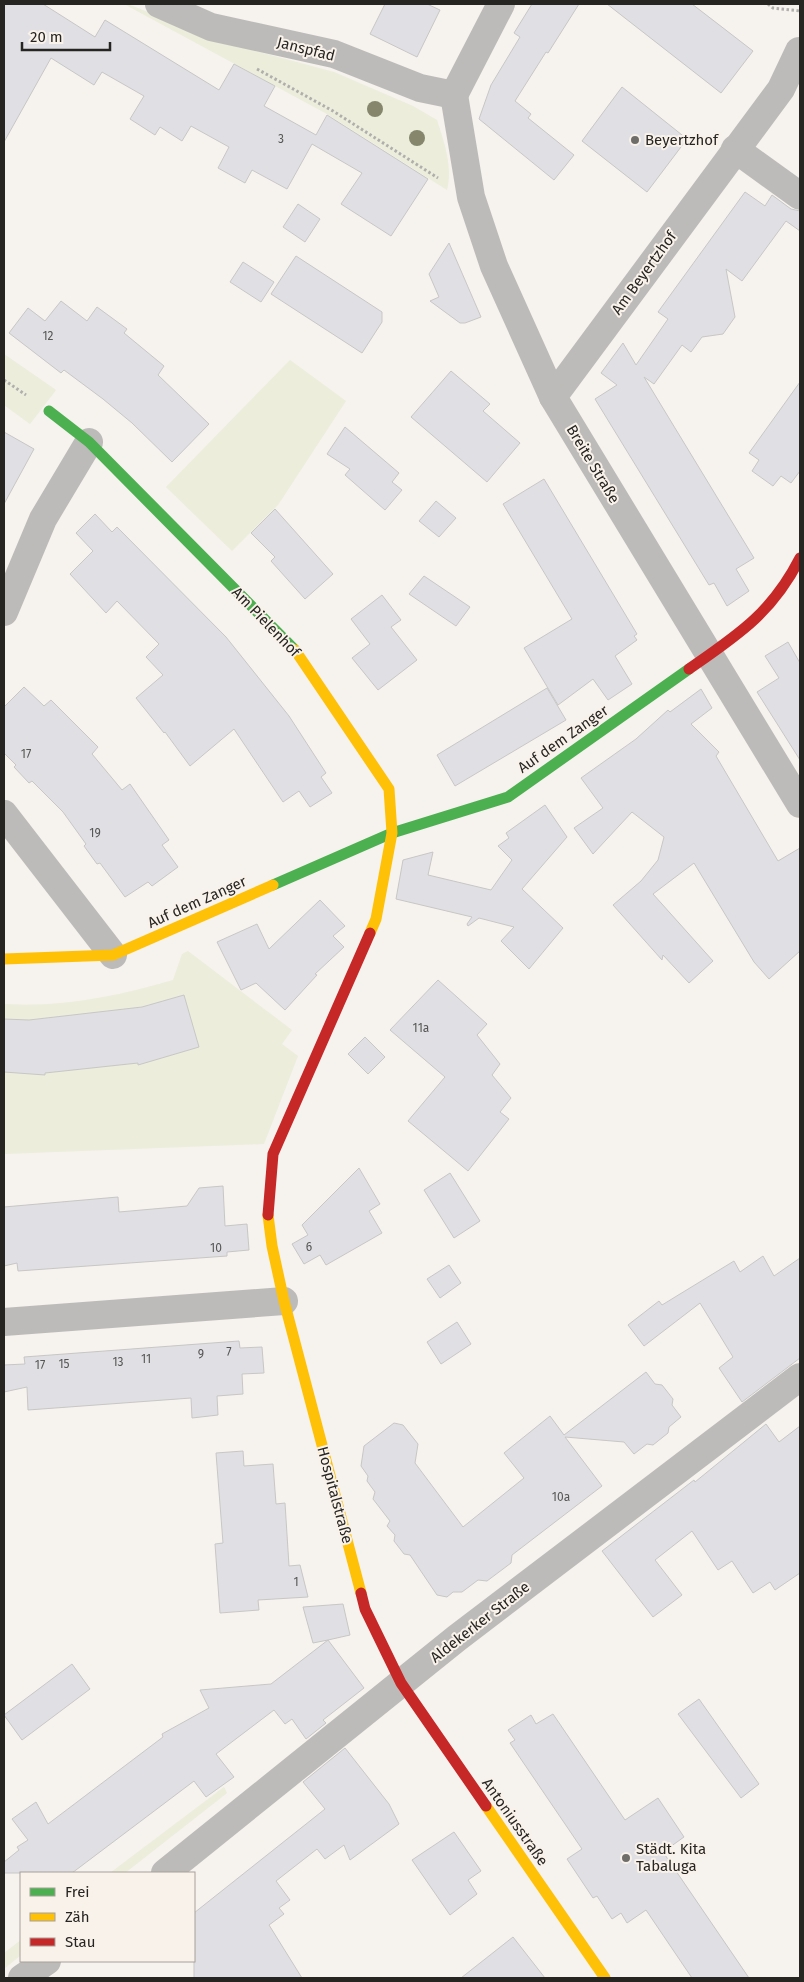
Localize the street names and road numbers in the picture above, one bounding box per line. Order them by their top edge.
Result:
street label: Janspfad [275,33,337,65]
street label: Am Beyertzhof [608,227,681,318]
street label: Breite Straße [563,422,623,506]
street label: Am Pielenhof [228,583,305,661]
street label: Auf dem Zanger [514,701,612,777]
street label: Auf dem Zanger [145,872,249,932]
street label: Hospitalstraße [313,1444,357,1546]
street label: Aldekerker Straße [427,1578,533,1666]
street label: Antoniusstraße [478,1775,552,1869]

